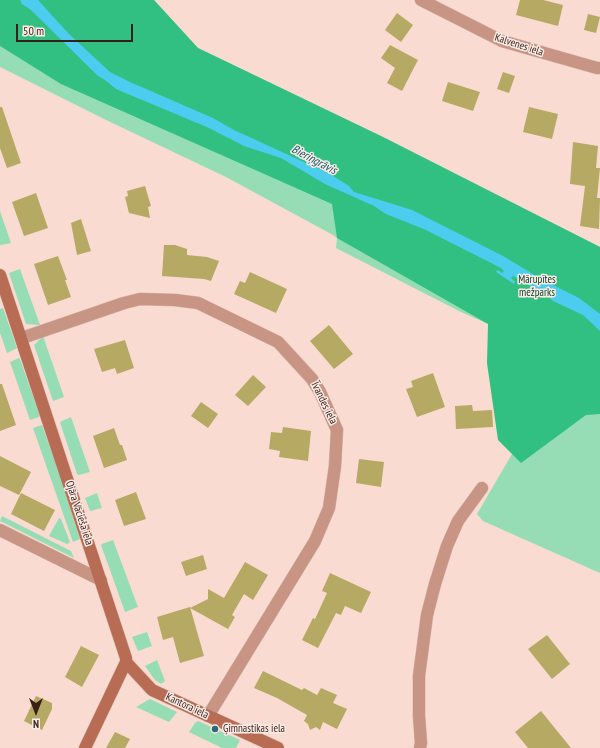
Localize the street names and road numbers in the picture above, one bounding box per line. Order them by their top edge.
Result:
street label: Kalvenes iela [493,31,545,59]
street label: Īvandes iela [308,380,340,426]
street label: Ojāra Vācieša iela [62,479,96,547]
street label: Kantora iela [163,690,211,722]

